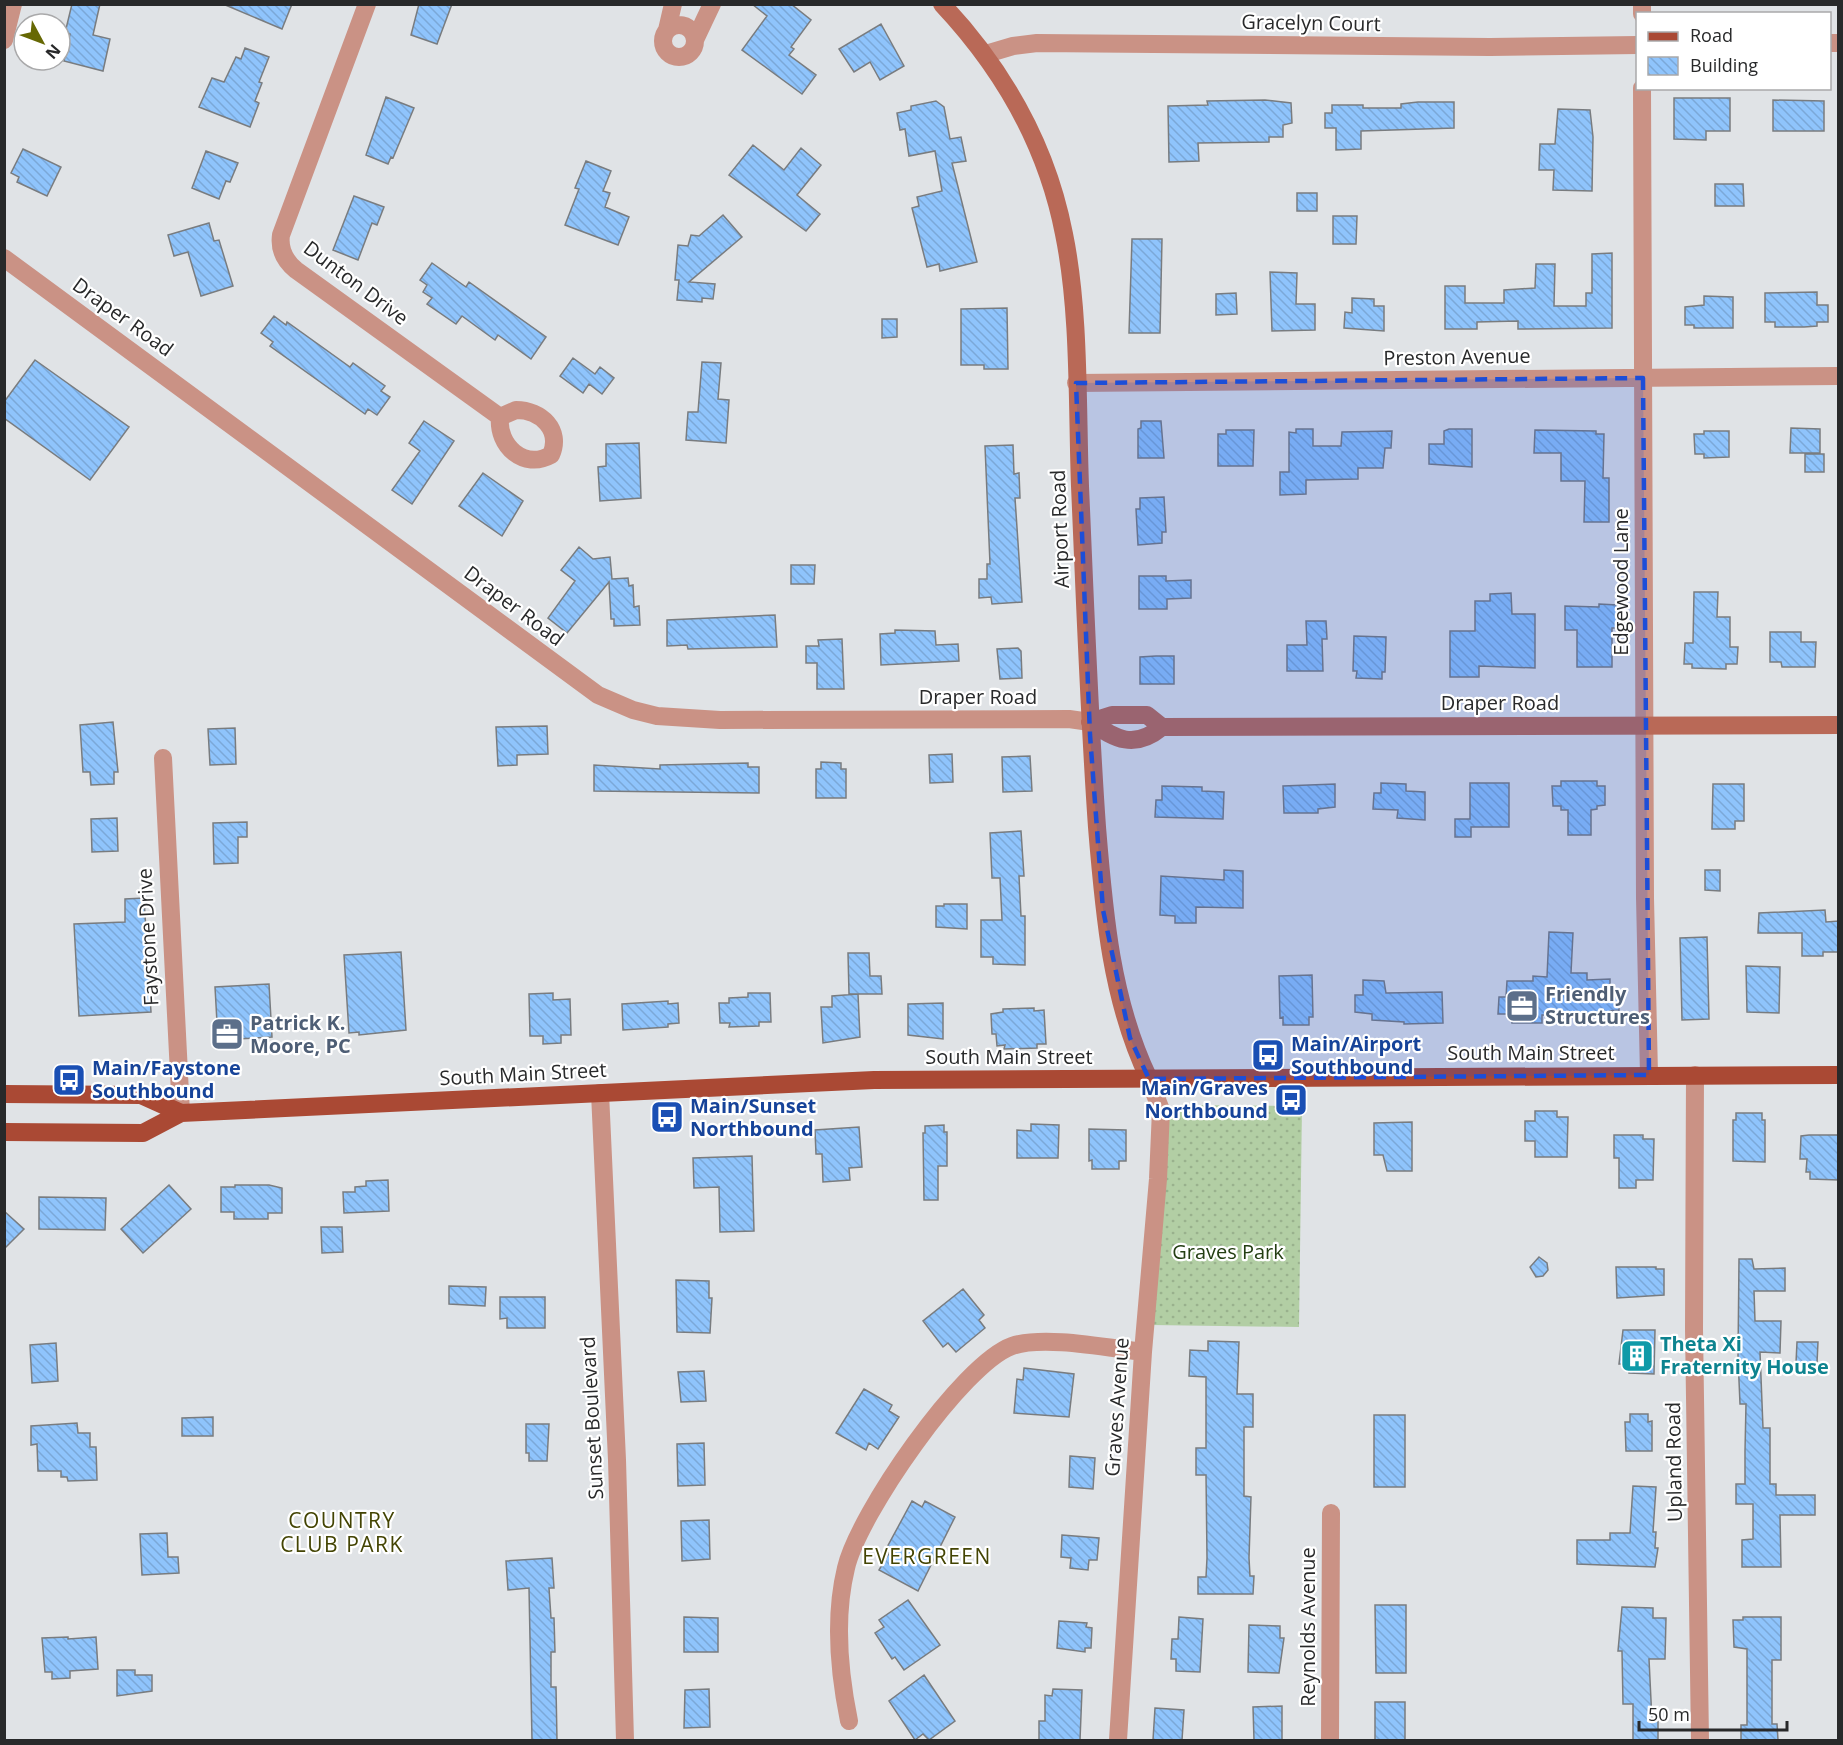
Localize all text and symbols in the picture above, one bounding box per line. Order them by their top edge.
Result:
street label: Gracelyn Court [1241,8,1381,37]
north arrow [12,12,72,72]
legend [1636,12,1831,90]
text: Road [1690,23,1733,47]
text: N [41,40,66,64]
text: Building [1690,53,1758,77]
street label: Dunton Drive [298,234,414,331]
street label: Draper Road [67,271,179,362]
street label: Preston Avenue [1383,342,1531,371]
street label: Airport Road [1044,469,1075,589]
street label: Edgewood Lane [1607,508,1634,656]
street label: Draper Road [459,559,570,652]
street label: Draper Road [919,683,1037,710]
street label: Draper Road [1441,689,1559,716]
street label: Faystone Drive [130,868,165,1007]
place label: Friendly Structures [1545,980,1650,1030]
office icon: Friendly Structures [1504,988,1540,1024]
place label: Patrick K. Moore, PC [250,1009,351,1059]
office icon: Patrick K. Moore, PC [209,1016,245,1052]
place label: Main/Airport Southbound [1291,1030,1422,1080]
bus stop icon: Main/Airport Southbound [1250,1037,1286,1073]
street label: South Main Street [1447,1039,1615,1066]
street label: South Main Street [925,1043,1093,1070]
place label: Main/Faystone Southbound [92,1054,241,1104]
street label: South Main Street [439,1056,607,1091]
bus stop icon: Main/Faystone Southbound [51,1062,87,1098]
place label: Main/Graves Northbound [1141,1074,1268,1124]
bus stop icon: Main/Graves Northbound [1273,1082,1309,1118]
place label: Main/Sunset Northbound [690,1092,817,1142]
bus stop icon: Main/Sunset Northbound [649,1099,685,1135]
park label: Graves Park [1172,1238,1284,1265]
place label: Theta Xi Fraternity House [1660,1330,1829,1380]
street label: Sunset Boulevard [574,1336,609,1500]
street label: Graves Avenue [1098,1336,1135,1477]
building icon: Theta Xi Fraternity House [1619,1338,1655,1374]
street label: Upland Road [1659,1402,1688,1522]
district label: COUNTRY CLUB PARK [280,1506,404,1558]
district label: EVERGREEN [862,1542,992,1570]
street label: Reynolds Avenue [1294,1547,1321,1707]
scale bar [1639,1694,1788,1732]
text: 50 m [1648,1702,1690,1726]

